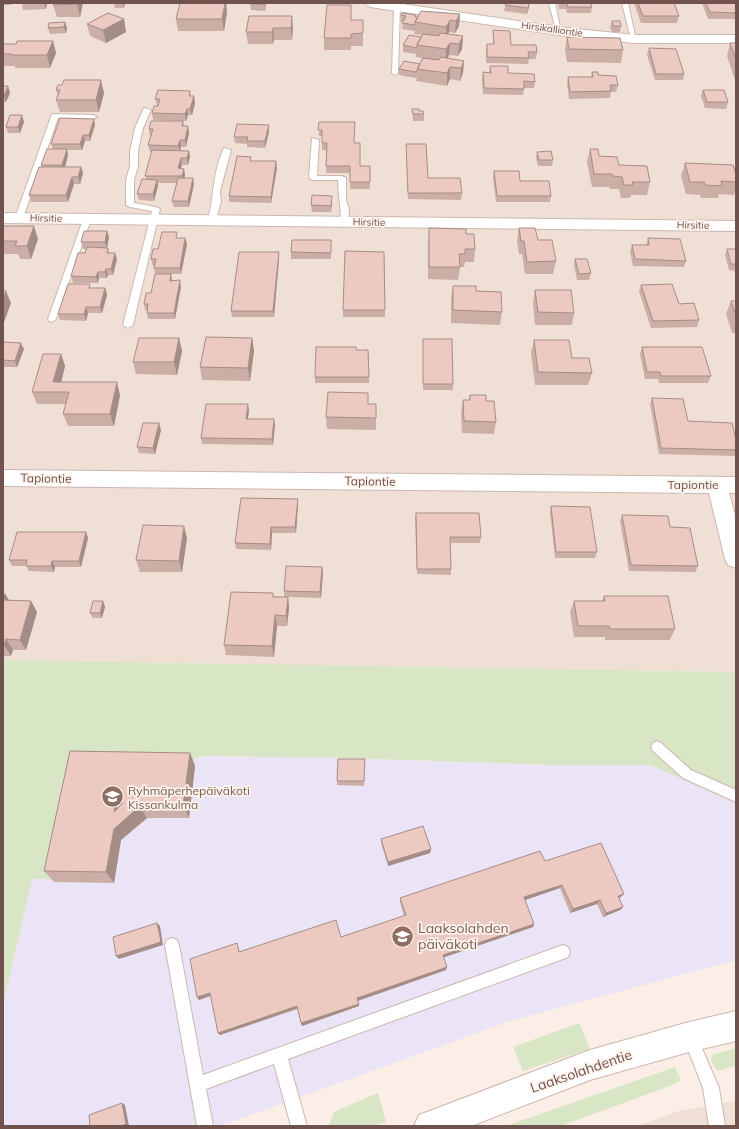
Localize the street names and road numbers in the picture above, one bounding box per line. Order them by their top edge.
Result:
street label: Hirsikalliontie [520,18,584,40]
street label: Hirsitie [30,211,62,225]
street label: Hirsitie [353,215,385,229]
street label: Hirsitie [677,218,709,232]
street label: Tapiontie [20,470,72,486]
street label: Tapiontie [344,473,396,489]
street label: Tapiontie [667,477,719,492]
street label: Laaksolahdentie [528,1045,634,1097]

